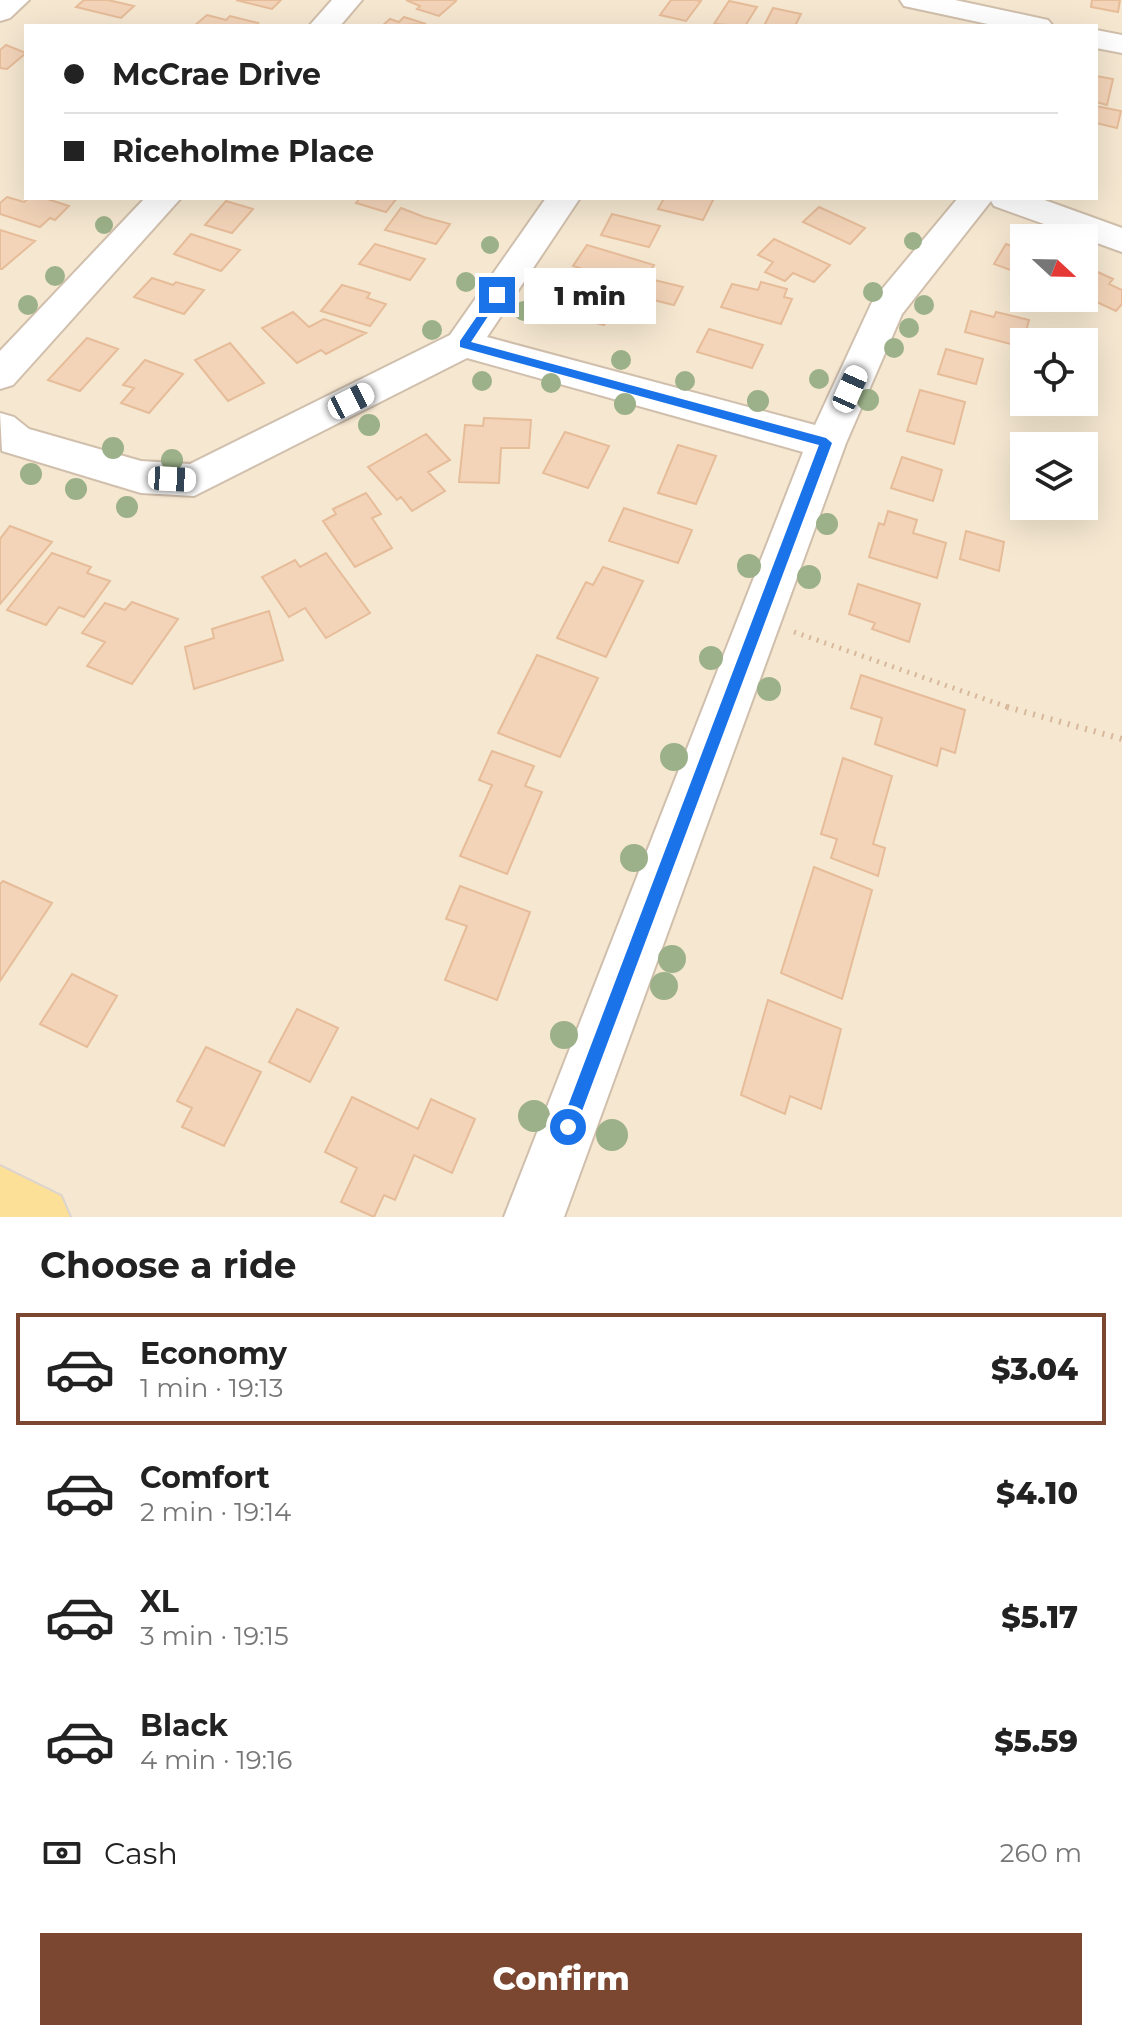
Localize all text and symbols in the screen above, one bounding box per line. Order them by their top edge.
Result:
text: McCrae Drive [112,56,321,93]
text: Riceholme Place [112,133,374,170]
north arrow [1010,224,1098,312]
map controls [1010,224,1098,520]
callout: 1 min [525,267,657,323]
route end [479,277,515,313]
text: 1 min [554,280,626,312]
button: locate [1010,328,1098,416]
car [829,362,871,416]
car [324,379,378,423]
button: layers [1010,432,1098,520]
car [147,466,197,492]
route start [550,1109,586,1145]
text: Choose a ride [40,1243,297,1287]
icon: car [44,1333,116,1405]
text: Economy [140,1335,287,1372]
text: $3.04 [991,1351,1078,1388]
text: 1 min · 19:13 [140,1372,283,1404]
icon: car [44,1457,116,1529]
text: Comfort [140,1459,270,1496]
text: $4.10 [996,1475,1078,1512]
text: 2 min · 19:14 [140,1496,291,1528]
icon: car [44,1581,116,1653]
text: XL [140,1583,179,1620]
text: $5.17 [1001,1599,1078,1636]
text: 3 min · 19:15 [140,1620,289,1652]
icon: car [44,1705,116,1777]
text: Black [140,1707,228,1744]
text: $5.59 [994,1723,1078,1760]
text: 4 min · 19:16 [140,1744,292,1776]
icon: cash [40,1831,84,1875]
text: Cash [104,1835,178,1872]
text: 260 m [1000,1837,1082,1869]
button: Confirm [40,1933,1082,2025]

